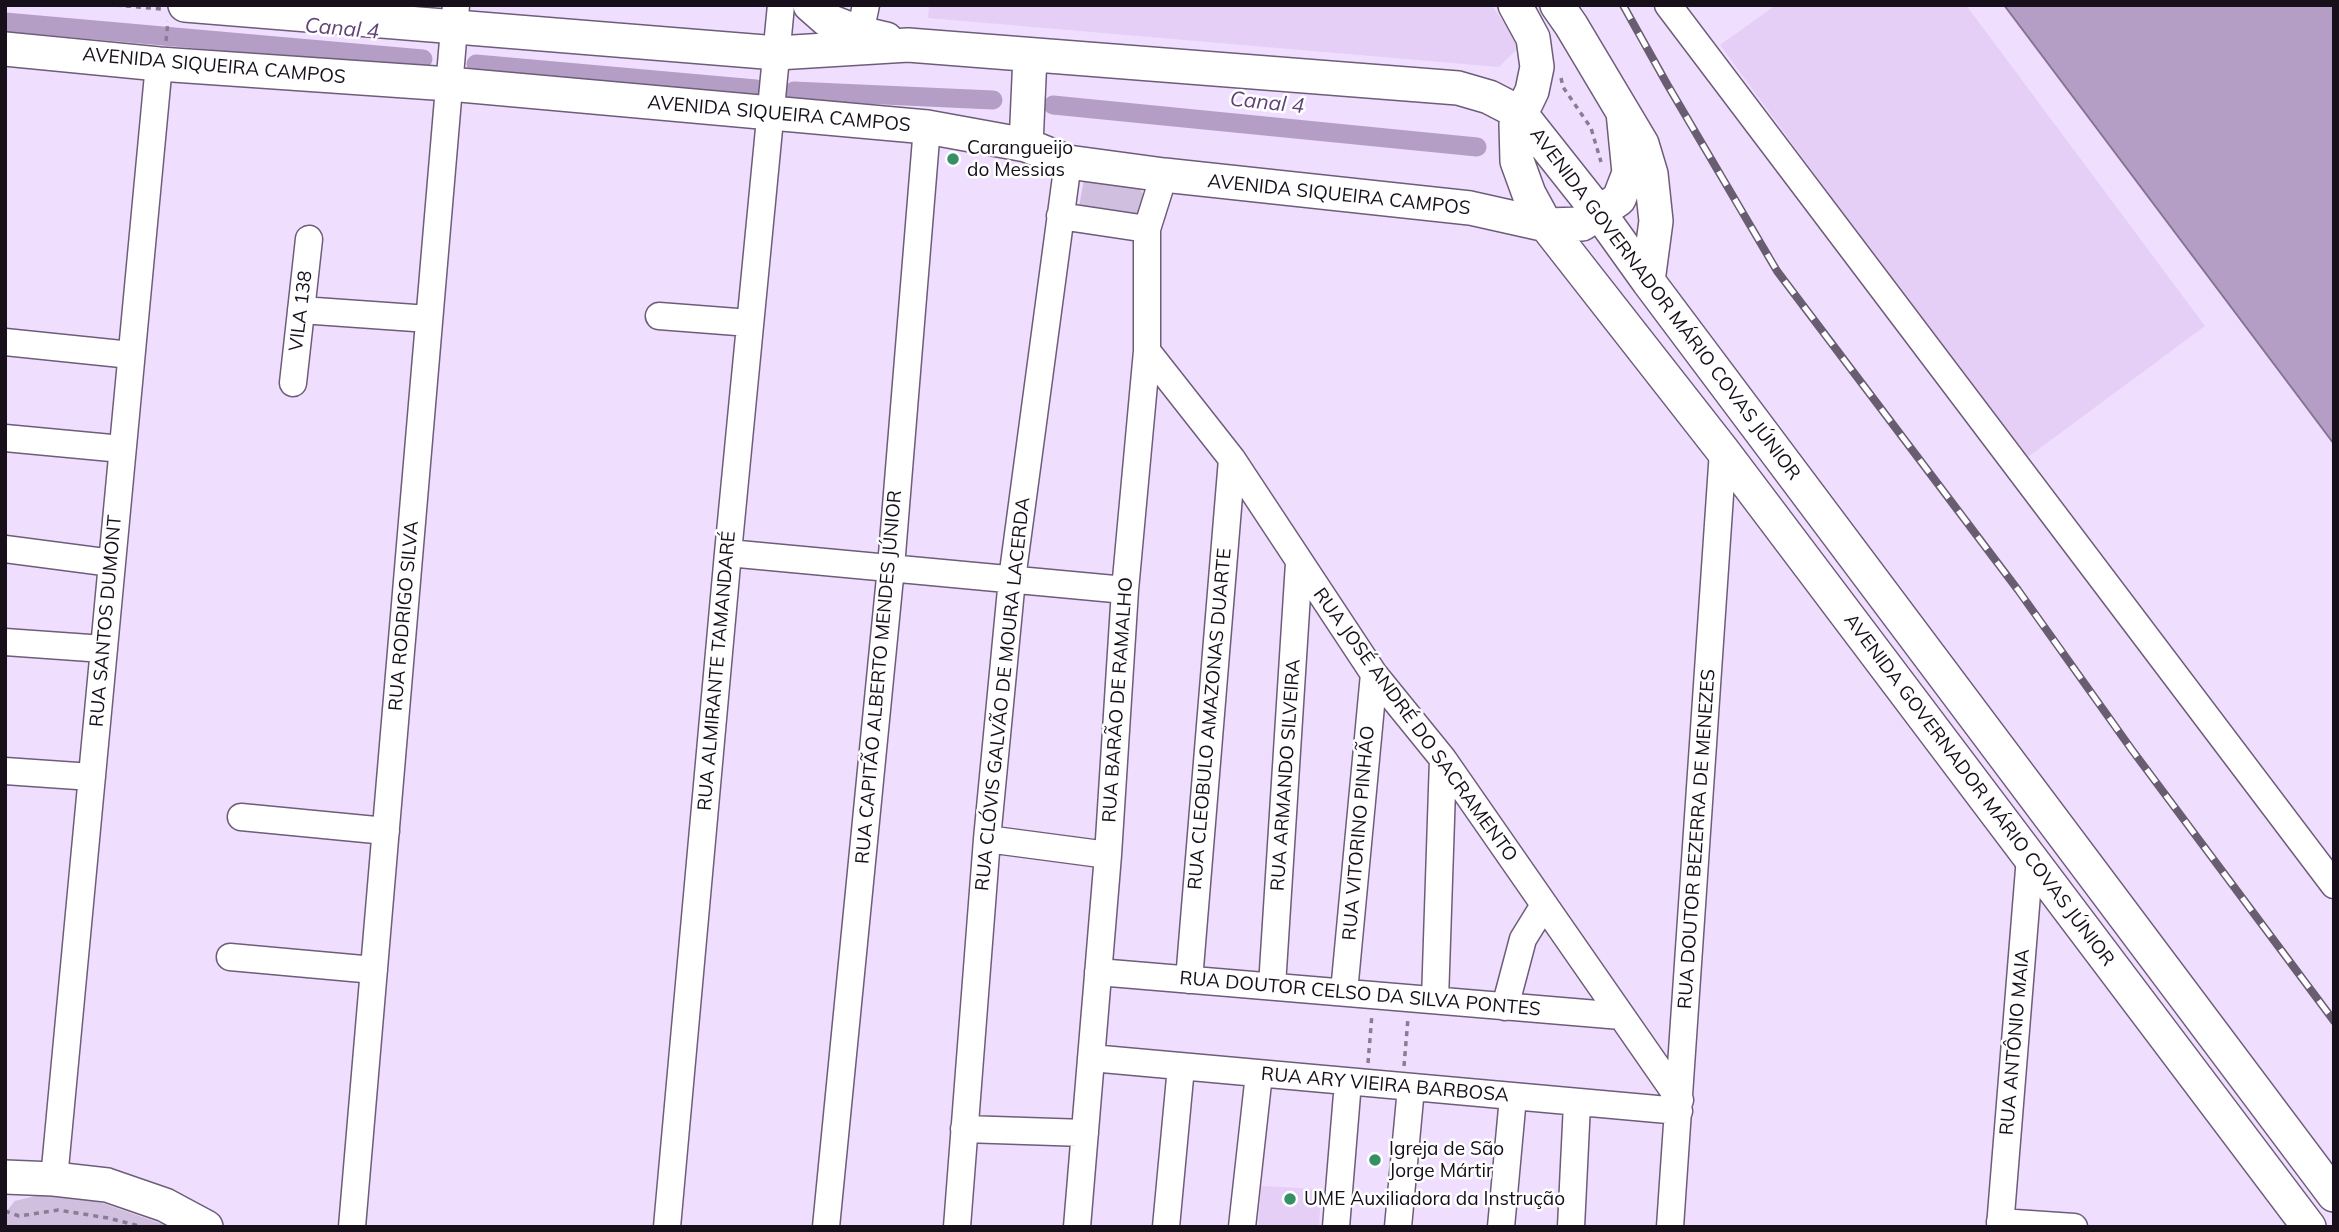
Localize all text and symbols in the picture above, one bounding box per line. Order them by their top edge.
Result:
water label: Canal 4 [304,13,380,45]
street label: AVENIDA SIQUEIRA CAMPOS [81,43,347,89]
water label: Canal 4 [1229,87,1305,119]
street label: AVENIDA SIQUEIRA CAMPOS [646,91,912,137]
street label: AVENIDA GOVERNADOR MÁRIO COVAS JÚNIOR [1525,123,1805,485]
place label: Carangueijo do Messias [967,137,1073,181]
marker: Carangueijo do Messias [945,151,961,167]
street label: AVENIDA SIQUEIRA CAMPOS [1206,170,1472,220]
street label: VILA 138 [285,269,317,353]
street label: RUA CAPITÃO ALBERTO MENDES JÚNIOR [851,489,907,865]
street label: RUA CLÓVIS GALVÃO DE MOURA LACERDA [971,496,1035,892]
street label: RUA SANTOS DUMONT [85,514,127,728]
street label: RUA RODRIGO SILVA [384,520,424,712]
street label: RUA ALMIRANTE TAMANDARÉ [693,530,741,812]
street label: RUA CLEOBULO AMAZONAS DUARTE [1184,547,1236,891]
street label: RUA BARÃO DE RAMALHO [1098,577,1138,823]
street label: RUA JOSÉ ANDRÉ DO SACRAMENTO [1308,584,1522,866]
street label: AVENIDA GOVERNADOR MÁRIO COVAS JÚNIOR [1839,609,2119,971]
street label: RUA ARMANDO SILVEIRA [1267,658,1305,892]
street label: RUA DOUTOR BEZERRA DE MENEZES [1674,668,1720,1010]
street label: RUA VITORINO PINHÃO [1338,725,1380,941]
street label: RUA ANTÔNIO MAIA [1995,948,2035,1136]
street label: RUA DOUTOR CELSO DA SILVA PONTES [1179,967,1541,1021]
street label: RUA ARY VIEIRA BARBOSA [1260,1063,1510,1107]
place label: Igreja de São Jorge Mártir [1389,1138,1504,1182]
marker: Igreja de São Jorge Mártir [1367,1152,1383,1168]
place label: UME Auxiliadora da Instrução [1304,1188,1565,1210]
marker: UME Auxiliadora da Instrução [1282,1191,1298,1207]

